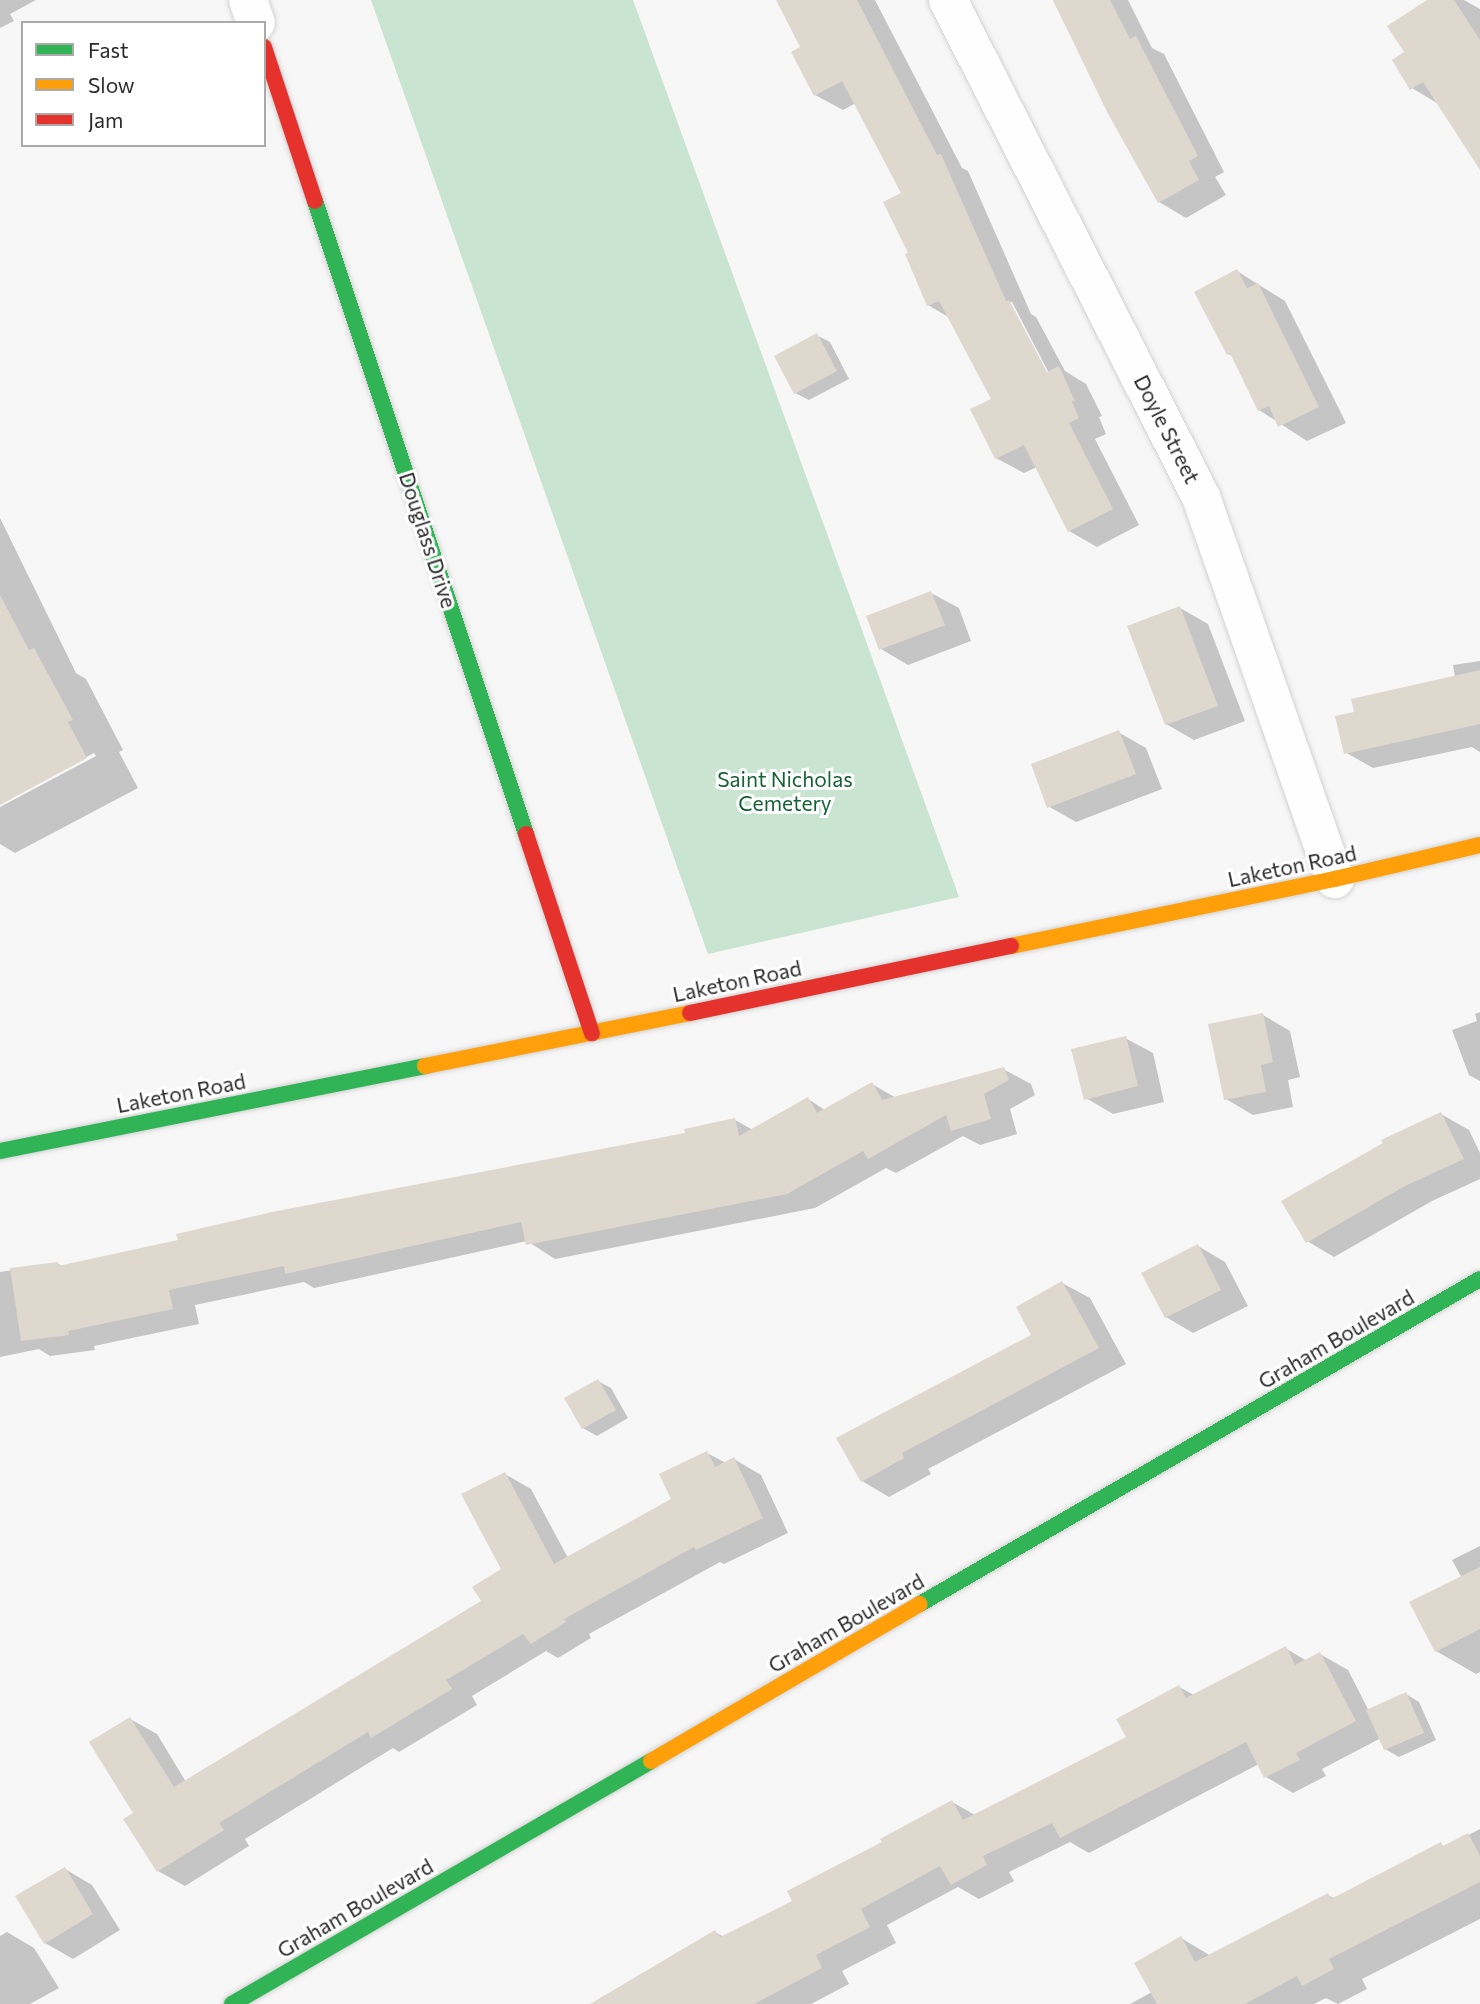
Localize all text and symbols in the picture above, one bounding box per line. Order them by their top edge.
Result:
legend [21,21,266,147]
text: Fast [88,37,129,62]
text: Slow [88,72,135,97]
text: Jam [88,107,123,132]
street label: Doyle Street [1129,371,1205,487]
street label: Douglass Drive [394,469,462,611]
park label: Saint Nicholas Cemetery [717,766,853,816]
street label: Laketon Road [1225,840,1359,892]
street label: Laketon Road [670,955,804,1007]
street label: Laketon Road [114,1068,248,1118]
street label: Graham Boulevard [1254,1284,1418,1394]
street label: Graham Boulevard [764,1568,928,1678]
street label: Graham Boulevard [273,1853,437,1963]

